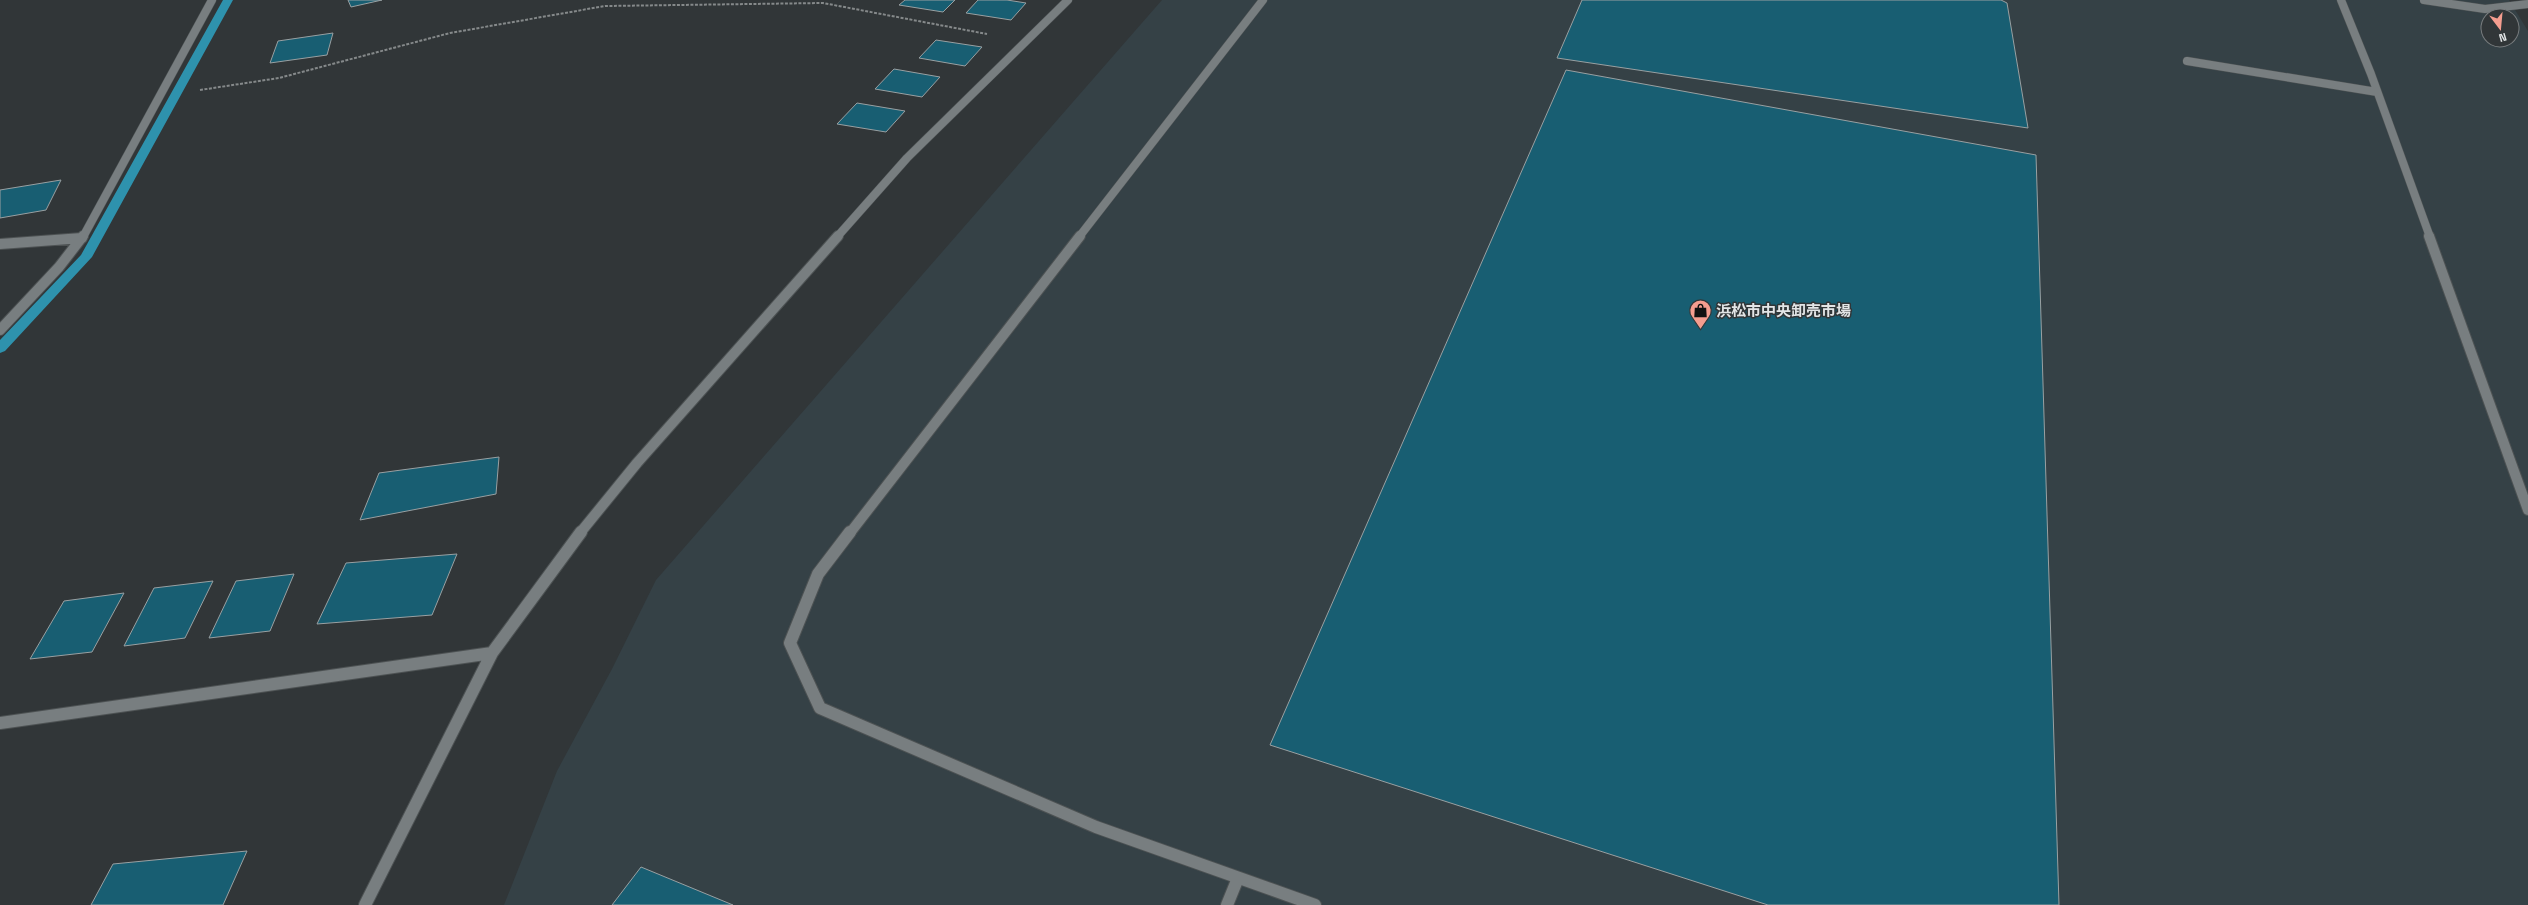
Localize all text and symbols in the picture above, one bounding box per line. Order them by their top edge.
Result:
north arrow [2480,8,2520,48]
text: N [2497,30,2508,45]
shop icon: 浜松市中央卸売市場 [1687,298,1713,331]
place label: 浜松市中央卸売市場 [1716,301,1851,320]

